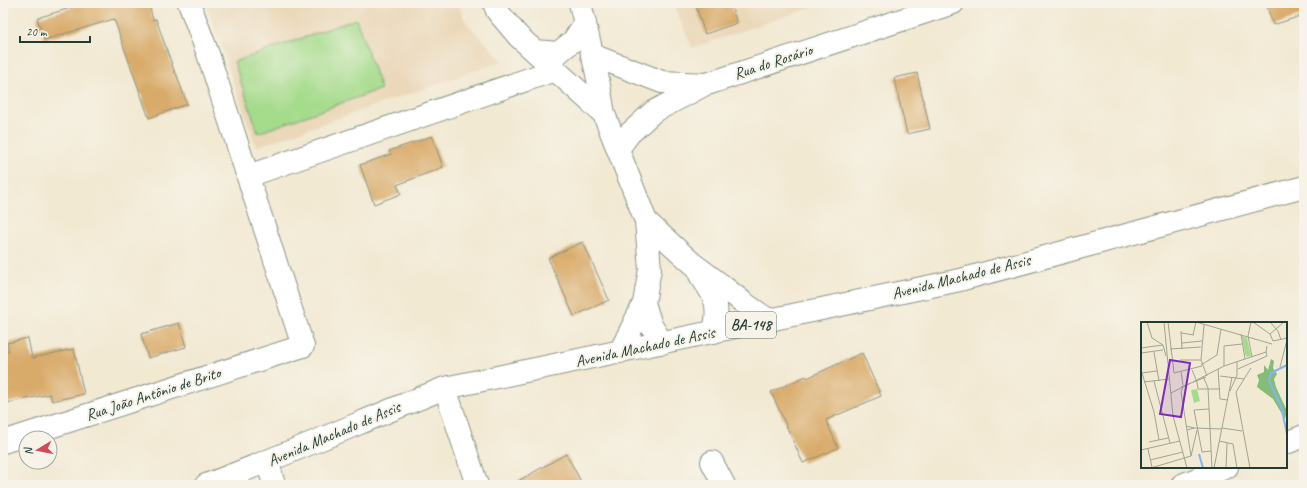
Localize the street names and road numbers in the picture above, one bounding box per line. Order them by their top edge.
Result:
street label: Rua do Rosário [731,39,817,84]
street label: Avenida Machado de Assis [890,250,1034,304]
road number: BA-148 [726,312,776,338]
street label: Avenida Machado de Assis [574,322,718,372]
street label: Rua João Antônio de Brito [83,362,225,425]
street label: Avenida Machado de Assis [265,396,405,471]

